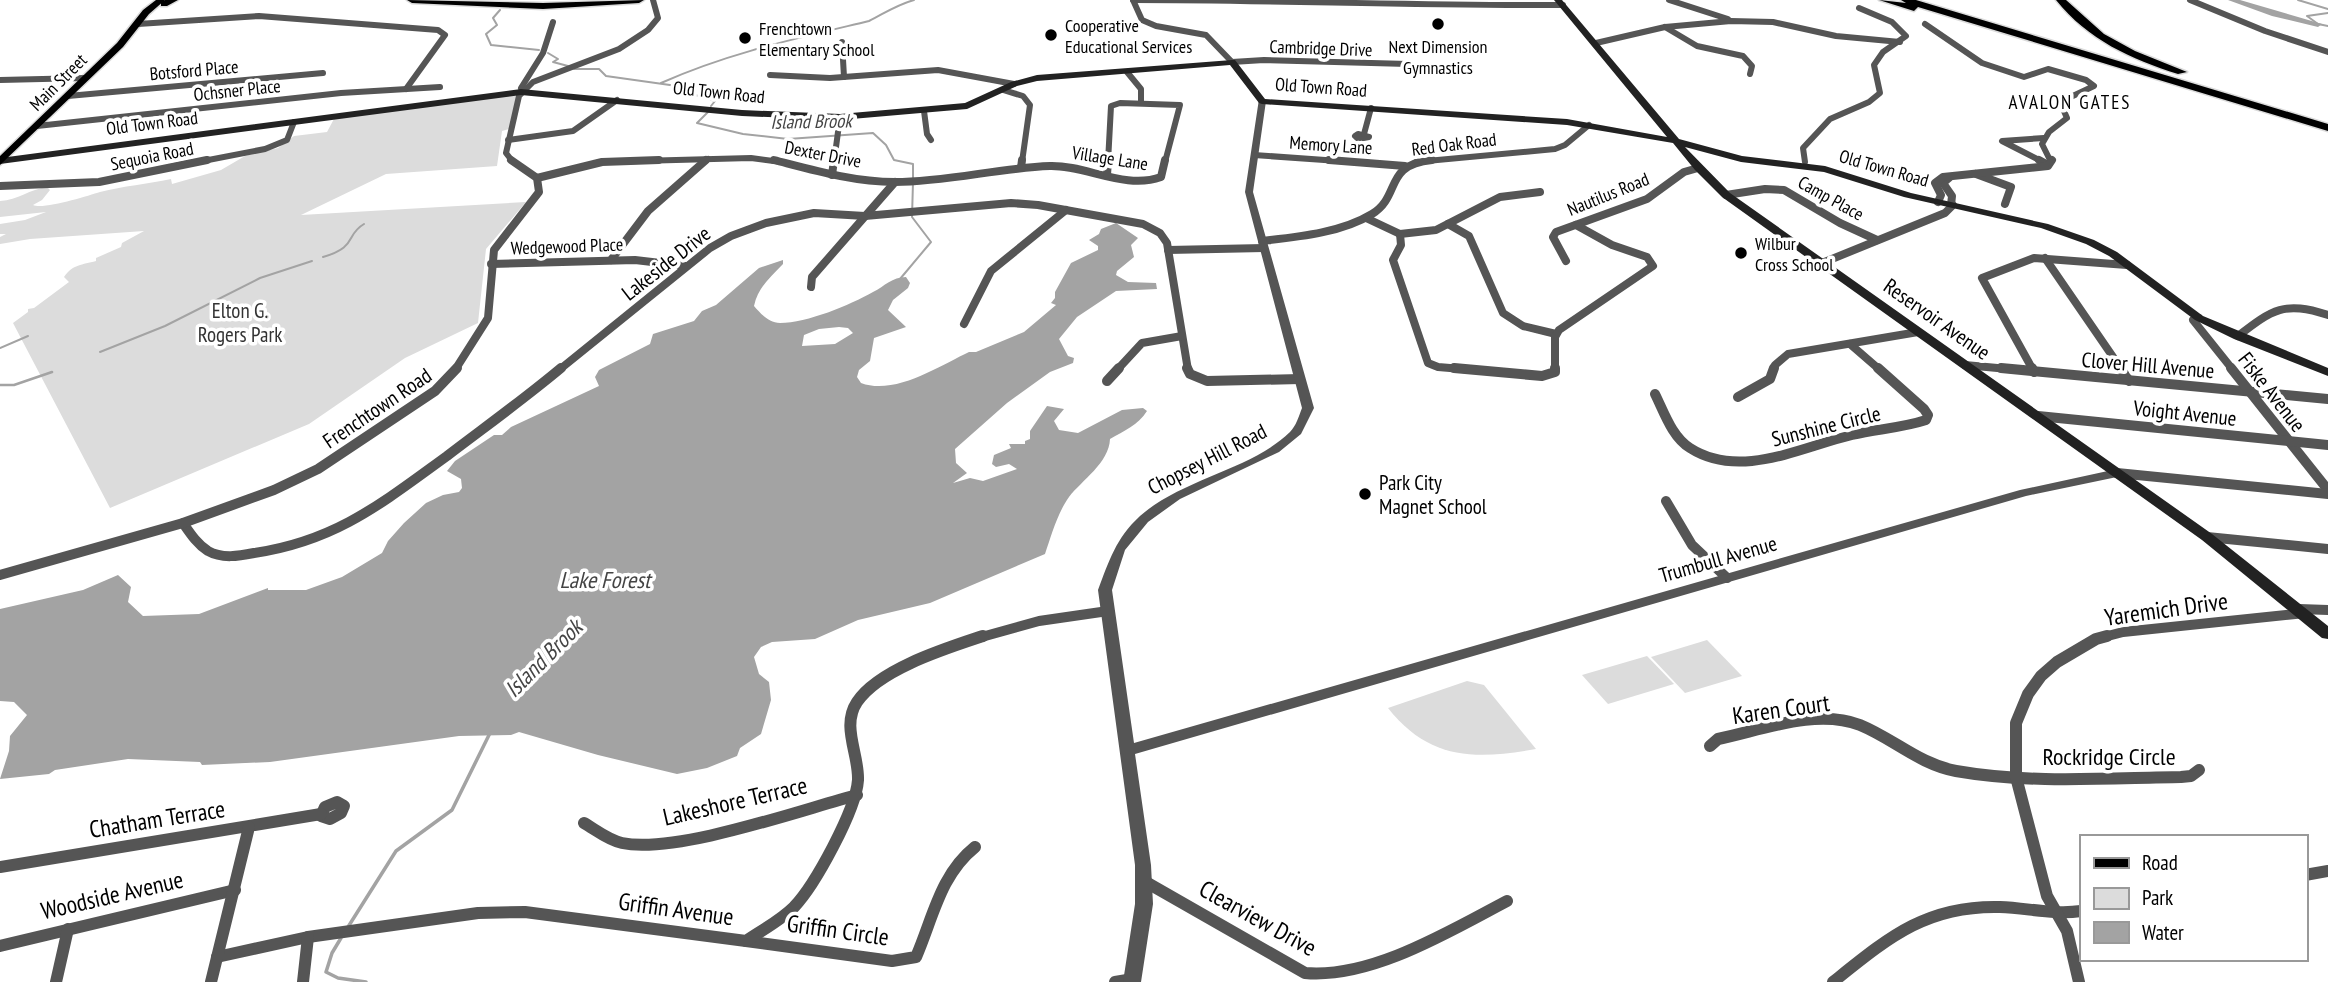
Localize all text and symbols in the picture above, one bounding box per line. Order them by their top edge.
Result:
place label: Cooperative Educational Services [1065,14,1192,58]
marker: Next Dimension Gymnastics [1430,16,1446,32]
place label: Frenchtown Elementary School [759,17,875,61]
marker: Cooperative Educational Services [1043,27,1059,43]
marker: Frenchtown Elementary School [737,30,753,46]
street label: Cambridge Drive [1269,35,1373,61]
place label: Next Dimension Gymnastics [1388,35,1488,79]
street label: Main Street [25,49,91,115]
street label: Botsford Place [149,55,239,85]
street label: Old Town Road [1274,72,1368,102]
street label: Ochsner Place [192,74,282,106]
street label: Old Town Road [672,76,766,108]
district label: AVALON GATES [2009,90,2131,114]
street label: Old Town Road [105,106,199,140]
water label: Island Brook [770,108,855,134]
street label: Red Oak Road [1410,127,1498,161]
street label: Memory Lane [1289,131,1373,159]
street label: Dexter Drive [783,135,863,173]
street label: Sequoia Road [109,137,195,175]
street label: Village Lane [1069,140,1150,175]
street label: Old Town Road [1837,144,1931,192]
street label: Nautilus Road [1564,167,1652,221]
street label: Camp Place [1794,171,1868,225]
street label: Lakeside Drive [616,220,716,306]
place label: Wilbur Cross School [1755,232,1834,276]
street label: Wedgewood Place [510,233,624,259]
marker: Wilbur Cross School [1733,245,1749,261]
street label: Reservoir Avenue [1878,272,1996,366]
park label: Elton G. Rogers Park [198,297,282,348]
street label: Clover Hill Avenue [2081,346,2215,384]
street label: Fiske Avenue [2232,347,2312,437]
street label: Frenchtown Road [317,362,437,454]
street label: Voight Avenue [2131,394,2238,432]
street label: Sunshine Circle [1769,399,1883,453]
street label: Chopsey Hill Road [1143,417,1271,501]
place label: Park City Magnet School [1379,469,1487,520]
marker: Park City Magnet School [1357,486,1373,502]
street label: Trumbull Avenue [1656,529,1780,589]
water label: Lake Forest [560,565,653,594]
street label: Yaremich Drive [2102,585,2230,633]
water label: Island Brook [498,611,590,703]
street label: Karen Court [1730,687,1832,731]
street label: Rockridge Circle [2042,741,2176,772]
street label: Lakeshore Terrace [660,769,810,833]
street label: Chatham Terrace [87,793,227,845]
legend [2080,835,2307,961]
text: Road [2142,849,2178,876]
street label: Woodside Avenue [38,864,186,926]
street label: Clearview Drive [1194,873,1322,963]
text: Park [2142,884,2173,911]
street label: Griffin Avenue [616,886,736,932]
street label: Griffin Circle [785,908,891,952]
text: Water [2142,919,2184,946]

